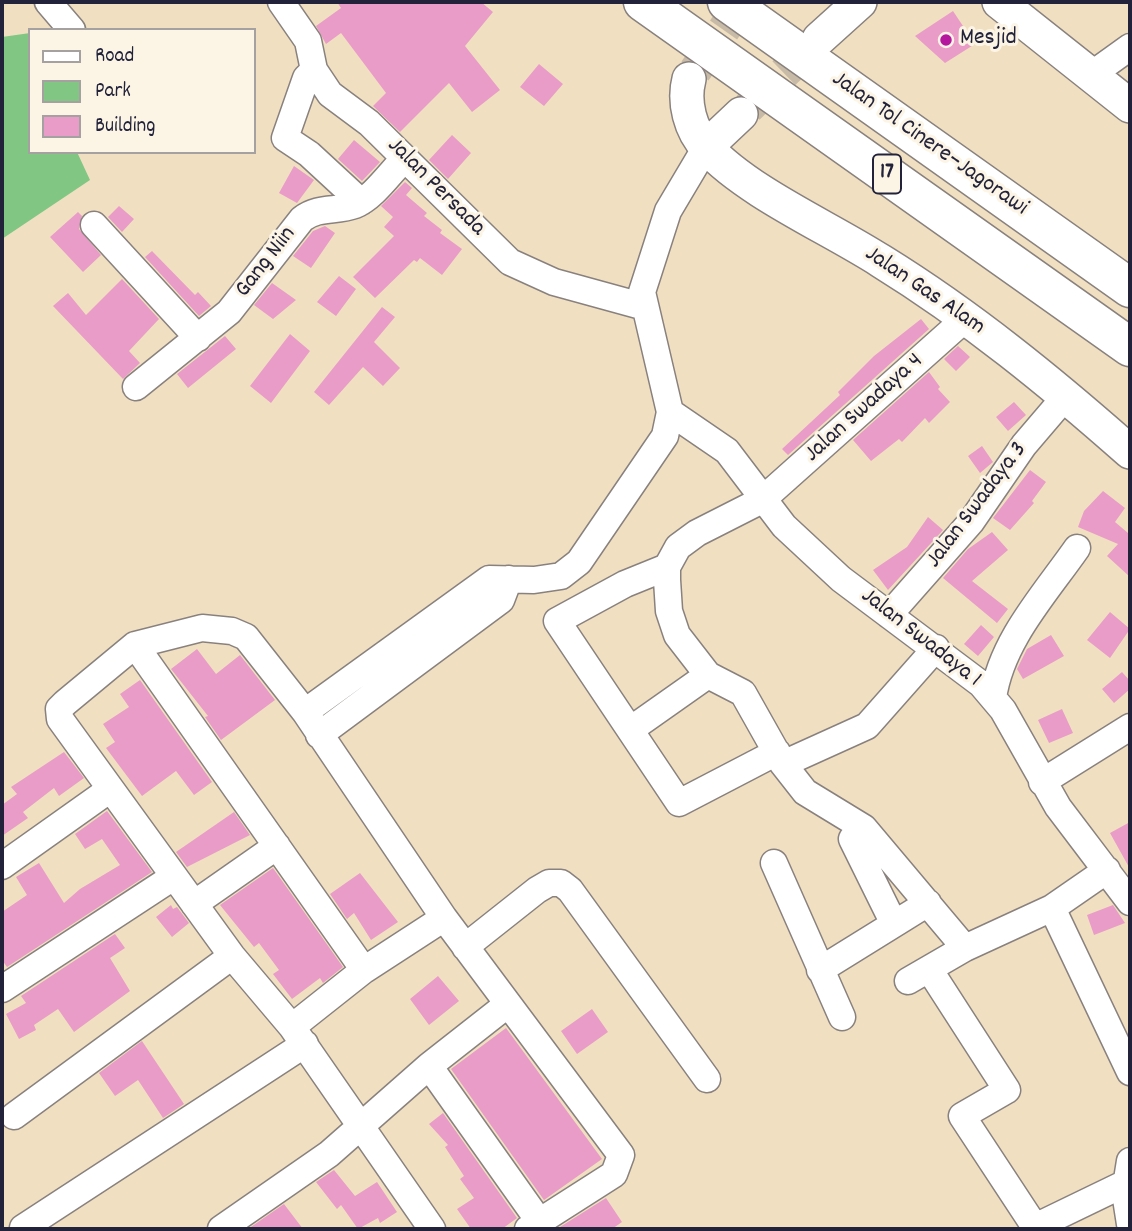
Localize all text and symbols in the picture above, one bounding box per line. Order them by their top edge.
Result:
place label: Mesjid [960,26,1017,54]
legend [28,28,256,154]
marker: Mesjid [938,32,954,48]
text: Road [95,42,134,72]
street label: Jalan Tol Cinere–Jagorawi [825,66,1033,224]
text: Park [95,77,131,107]
text: Building [95,112,155,142]
street label: Jalan Persada [380,133,490,243]
road number: 17 [873,154,901,194]
street label: Gang Niin [230,222,304,304]
street label: Jalan Gas Alam [858,241,990,343]
street label: Jalan Swadaya 4 [800,348,930,470]
street label: Jalan Swadaya 3 [921,437,1035,575]
street label: Jalan Swadaya 1 [854,583,986,695]

